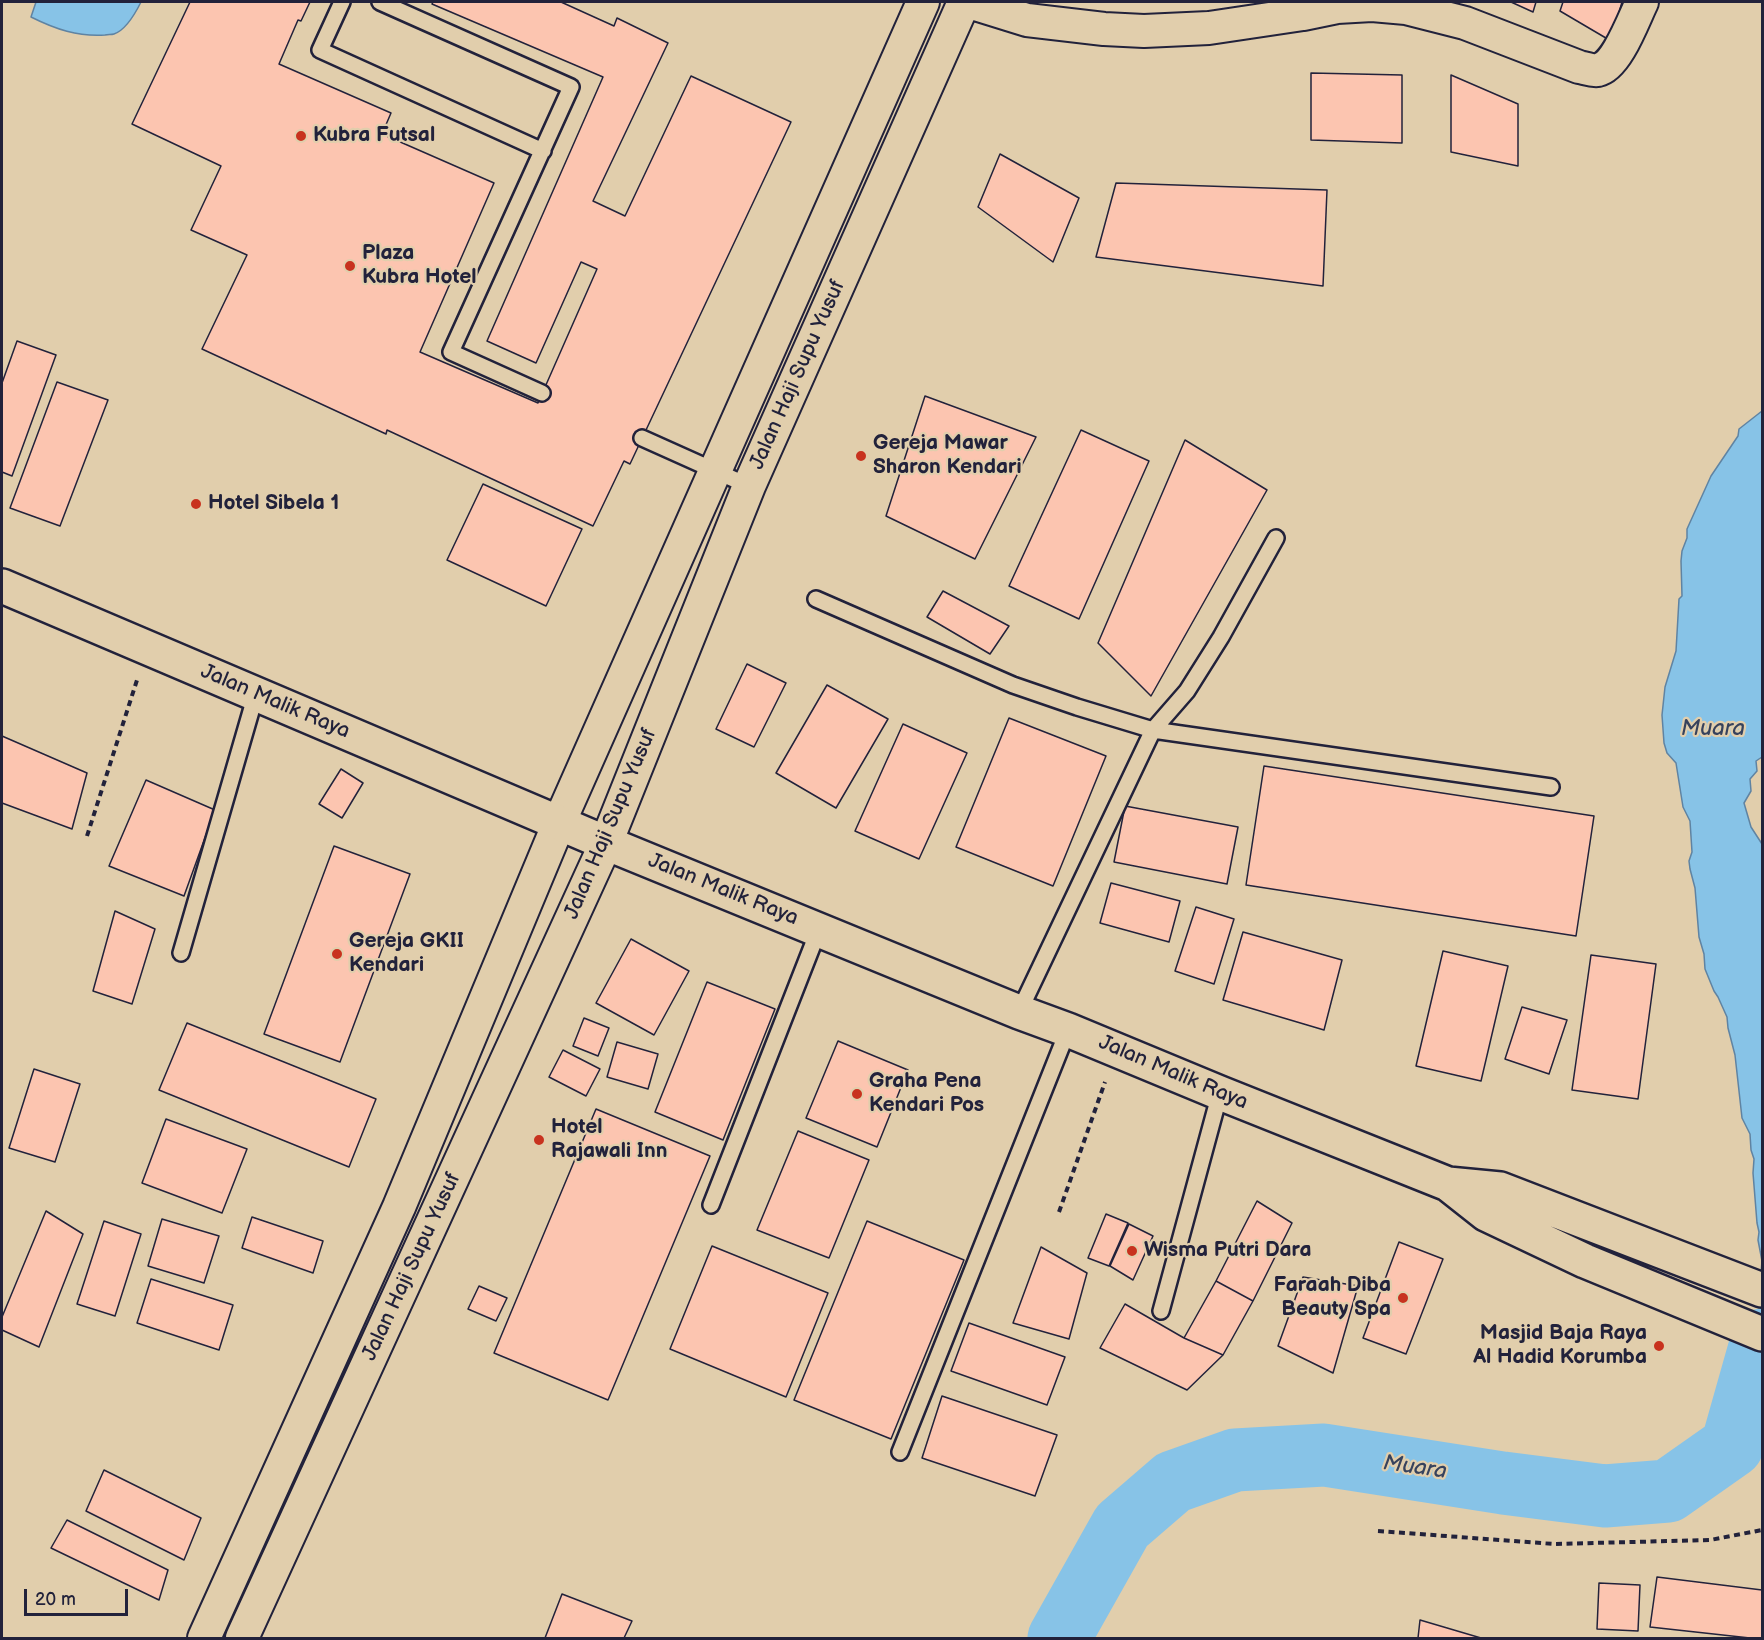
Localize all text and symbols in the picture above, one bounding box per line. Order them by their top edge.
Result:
place label: Kubra Futsal [313,123,435,149]
marker: Kubra Futsal [294,129,308,143]
place label: Plaza Kubra Hotel [362,241,477,291]
marker: Plaza Kubra Hotel [343,259,357,273]
street label: Jalan Haji Supu Yusuf [745,277,851,473]
place label: Gereja Mawar Sharon Kendari [873,431,1022,481]
marker: Gereja Mawar Sharon Kendari [854,449,868,463]
place label: Hotel Sibela 1 [208,491,339,517]
marker: Hotel Sibela 1 [189,497,203,511]
street label: Jalan Malik Raya [197,659,353,745]
water label: Muara [1681,716,1745,742]
street label: Jalan Haji Supu Yusuf [559,725,663,923]
street label: Jalan Malik Raya [644,848,802,932]
place label: Gereja GKII Kendari [349,929,464,979]
marker: Gereja GKII Kendari [330,947,344,961]
street label: Jalan Malik Raya [1095,1030,1251,1116]
place label: Graha Pena Kendari Pos [869,1069,984,1119]
marker: Graha Pena Kendari Pos [850,1087,864,1101]
place label: Hotel Rajawali Inn [551,1115,667,1165]
marker: Hotel Rajawali Inn [532,1133,546,1147]
street label: Jalan Haji Supu Yusuf [357,1169,467,1365]
place label: Wisma Putri Dara [1144,1238,1312,1264]
marker: Wisma Putri Dara [1125,1244,1139,1258]
place label: Faraah Diba Beauty Spa [1274,1273,1391,1323]
marker: Faraah Diba Beauty Spa [1396,1291,1410,1305]
place label: Masjid Baja Raya Al Hadid Korumba [1473,1321,1647,1371]
marker: Masjid Baja Raya Al Hadid Korumba [1652,1339,1666,1353]
water label: Muara [1382,1450,1448,1486]
scale bar [27,1577,130,1615]
text: 20 m [35,1589,76,1610]

